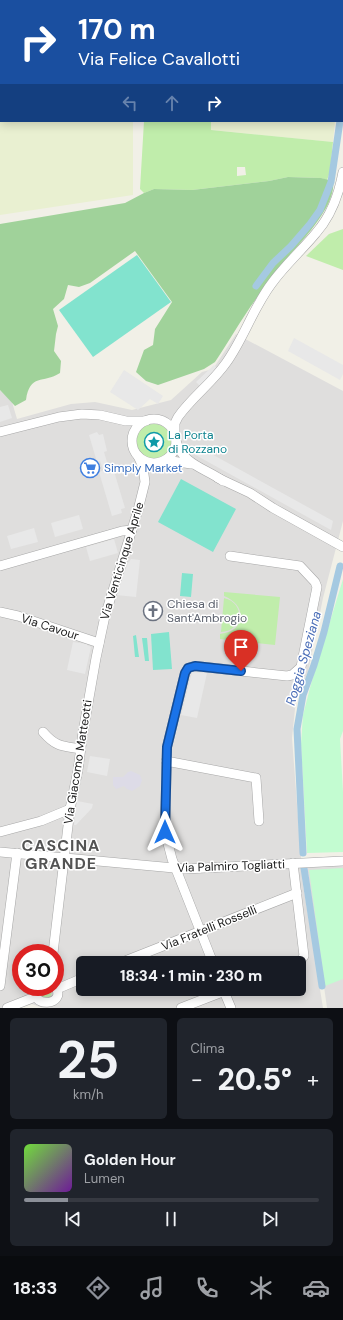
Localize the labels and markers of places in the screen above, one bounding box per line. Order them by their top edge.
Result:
place label: La Porta di Rozzano [168,427,227,457]
place icon: La Porta di Rozzano [143,431,165,453]
supermarket icon: Simply Market [79,457,101,479]
place label: Simply Market [104,460,183,476]
place label: Chiesa di Sant'Ambrogio [167,596,247,626]
church icon: Chiesa di Sant'Ambrogio [142,600,164,622]
pin [224,630,258,671]

